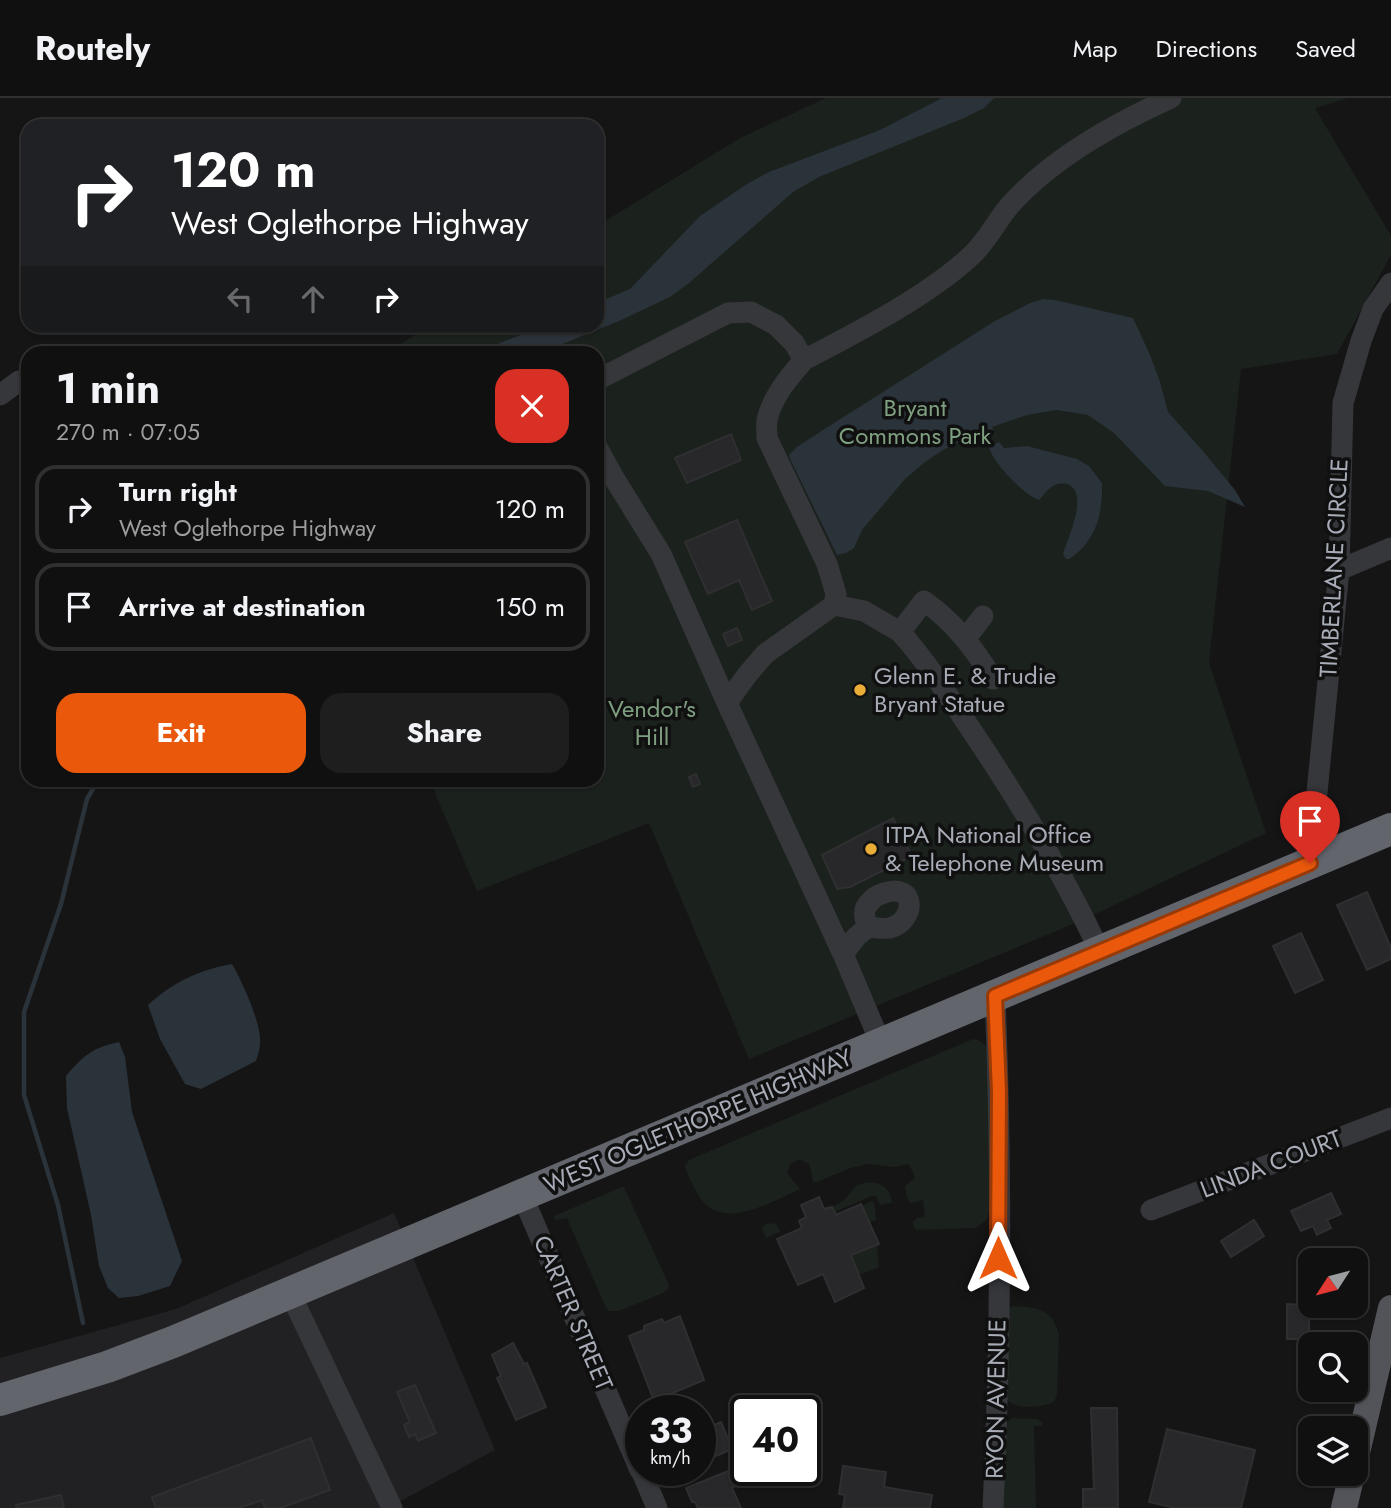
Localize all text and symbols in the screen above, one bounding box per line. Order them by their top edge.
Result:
text: Routely [35,25,150,72]
text: Map [1073,31,1118,66]
text: Directions [1156,31,1257,66]
text: Saved [1295,31,1356,66]
text: 120 m [171,135,315,205]
icon: right [56,147,147,238]
text: West Oglethorpe Highway [171,200,529,246]
icon: left [221,280,259,318]
icon: ahead [294,280,332,318]
icon: right [367,280,405,318]
text: 1 min [56,358,160,419]
button: close [495,369,569,443]
park label: Bryant Commons Park [839,390,992,453]
text: 270 m · 07:05 [56,415,200,449]
street label: TIMBERLANE CIRCLE [1310,458,1357,678]
text: Turn right [119,473,237,511]
icon: right [60,490,98,528]
text: 120 m [495,490,565,528]
text: West Oglethorpe Highway [119,511,376,545]
icon: arrive [60,588,98,626]
text: Arrive at destination [119,588,366,626]
text: 150 m [495,588,565,626]
place label: Glenn E. & Trudie Bryant Statue [874,658,1056,721]
marker: Glenn E. & Trudie Bryant Statue [852,682,868,698]
park label: Vendor's Hill [608,691,696,754]
button: Exit [56,693,306,773]
button: Share [320,693,569,773]
pin [1280,791,1340,863]
icon: arrive [1291,802,1329,840]
place label: ITPA National Office & Telephone Museum [885,817,1104,880]
marker: ITPA National Office & Telephone Museum [863,841,879,857]
street label: WEST OGLETHORPE HIGHWAY [538,1039,858,1202]
street label: LINDA COURT [1195,1121,1347,1207]
position arrow [961,1221,1035,1295]
street label: CARTER STREET [525,1230,622,1396]
north arrow [1298,1248,1368,1318]
map controls [1298,1248,1368,1486]
street label: RYON AVENUE [977,1319,1014,1479]
button: search [1298,1332,1368,1402]
speed limit sign: 40 [730,1395,821,1486]
text: 33 [649,1406,692,1456]
button: layers [1298,1416,1368,1486]
text: km/h [650,1445,691,1471]

